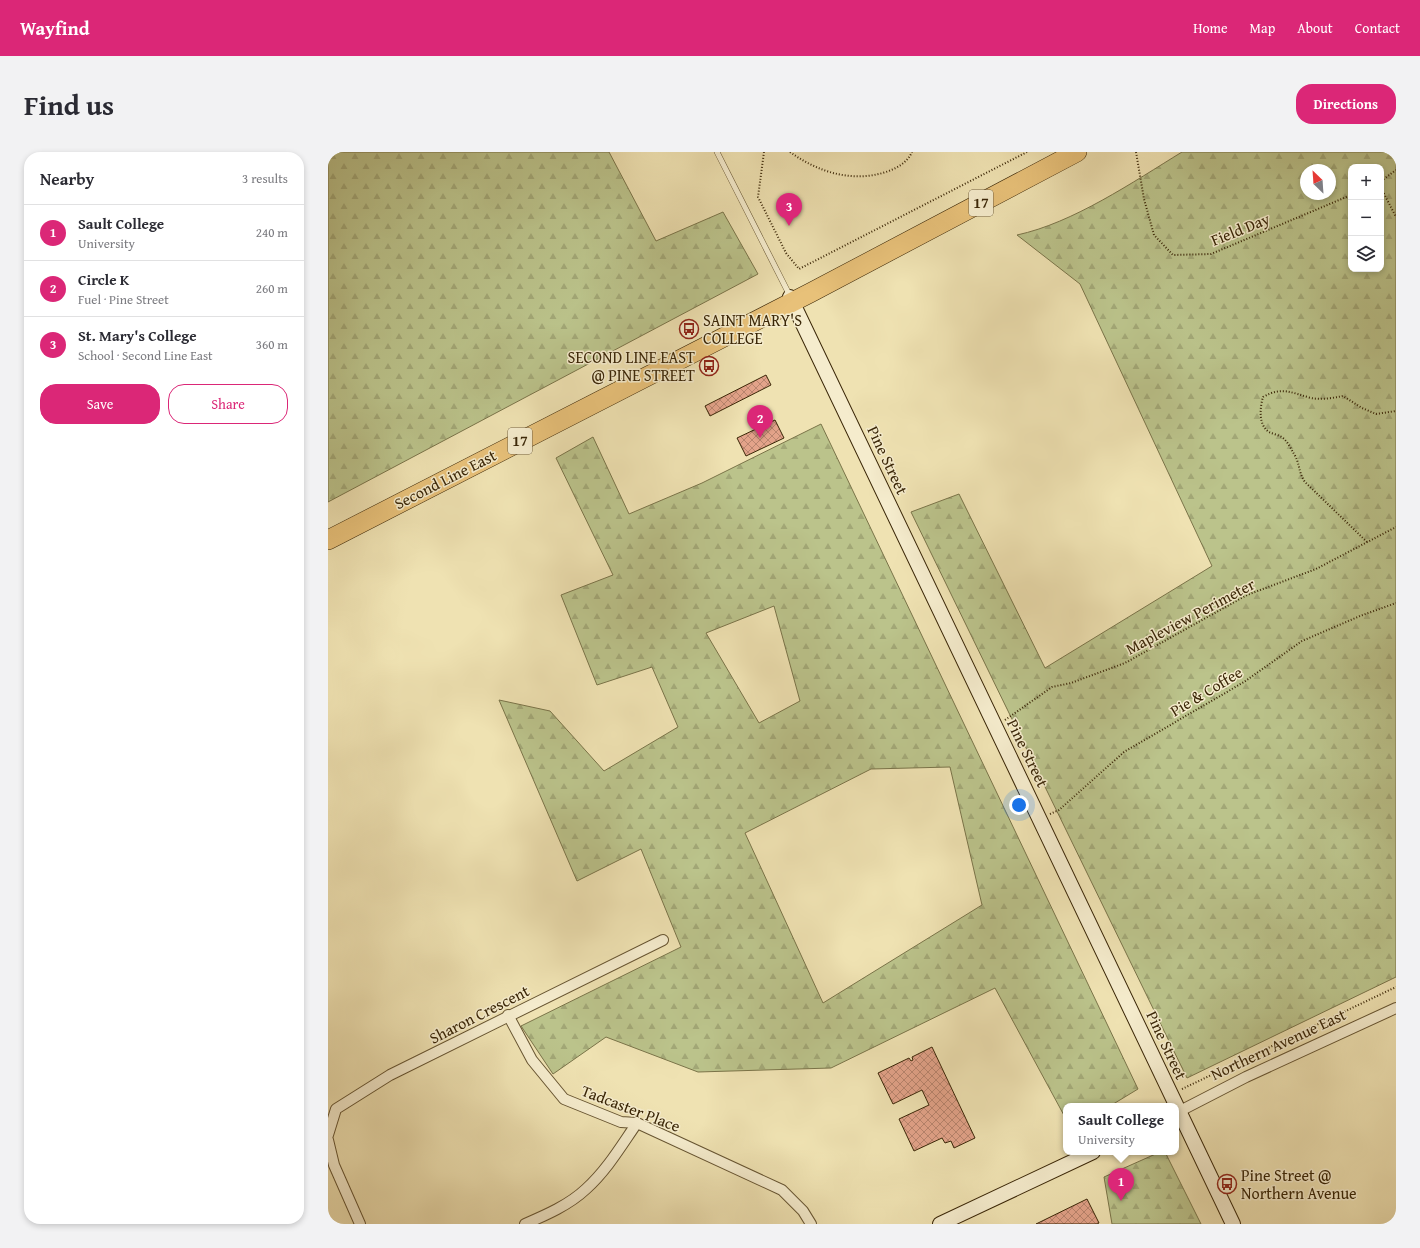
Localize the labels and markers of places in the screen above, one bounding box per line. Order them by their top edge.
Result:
pin: 3 [776,193,802,226]
place label: SAINT MARY'S COLLEGE [703,308,802,350]
bus stop icon: SAINT MARY'S COLLEGE [678,318,700,340]
place label: SECOND LINE EAST @ PINE STREET [568,345,695,387]
bus stop icon: SECOND LINE EAST @ PINE STREET [698,355,720,377]
pin: 2 [747,405,773,438]
place label: Pine Street @ Northern Avenue [1241,1163,1357,1205]
pin: 1 [1108,1168,1134,1201]
bus stop icon: Pine Street @ Northern Avenue [1216,1173,1238,1195]

